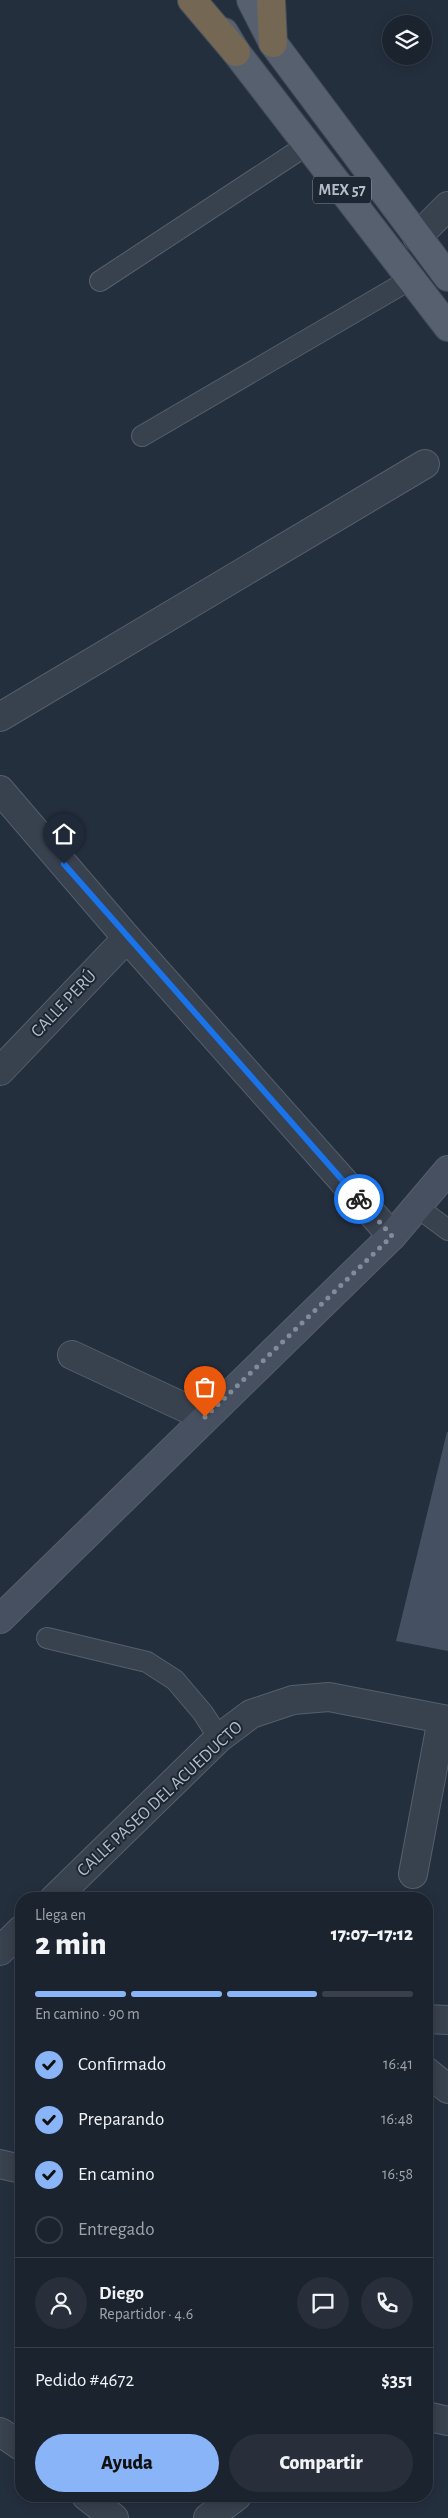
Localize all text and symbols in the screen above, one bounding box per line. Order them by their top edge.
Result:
map controls [382,15,432,65]
button: layers [382,15,432,65]
road number: MEX 57 [313,176,371,204]
pin [43,813,85,864]
icon: home [50,820,78,848]
street label: CALLE PERÚ [26,965,100,1041]
courier [334,1174,384,1224]
icon: bike [345,1185,373,1213]
pin [184,1366,226,1417]
icon: bag [191,1373,219,1401]
street label: CALLE PASEO DEL ACUEDUCTO [74,1718,246,1880]
text: Llega en [35,1907,86,1923]
text: 17:07–17:12 [331,1925,413,1944]
text: 2 min [35,1928,107,1960]
text: En camino · 90 m [35,2006,140,2022]
icon: check [35,2051,63,2079]
text: Confirmado [78,2055,166,2074]
text: 16:41 [383,2056,413,2072]
icon: check [35,2106,63,2134]
text: Preparando [78,2110,164,2129]
text: 16:48 [381,2111,413,2127]
icon: check [35,2161,63,2189]
text: En camino [78,2165,155,2184]
text: 16:58 [382,2166,413,2182]
text: Entregado [78,2220,154,2239]
button: person [35,2277,87,2329]
button: chat [297,2277,349,2329]
button: phone [361,2277,413,2329]
text: Diego [99,2284,144,2303]
text: Repartidor · 4.6 [99,2306,193,2322]
text: Pedido #4672 [35,2371,134,2390]
text: $351 [381,2371,413,2390]
button: Ayuda [35,2434,219,2492]
button: Compartir [229,2434,413,2492]

